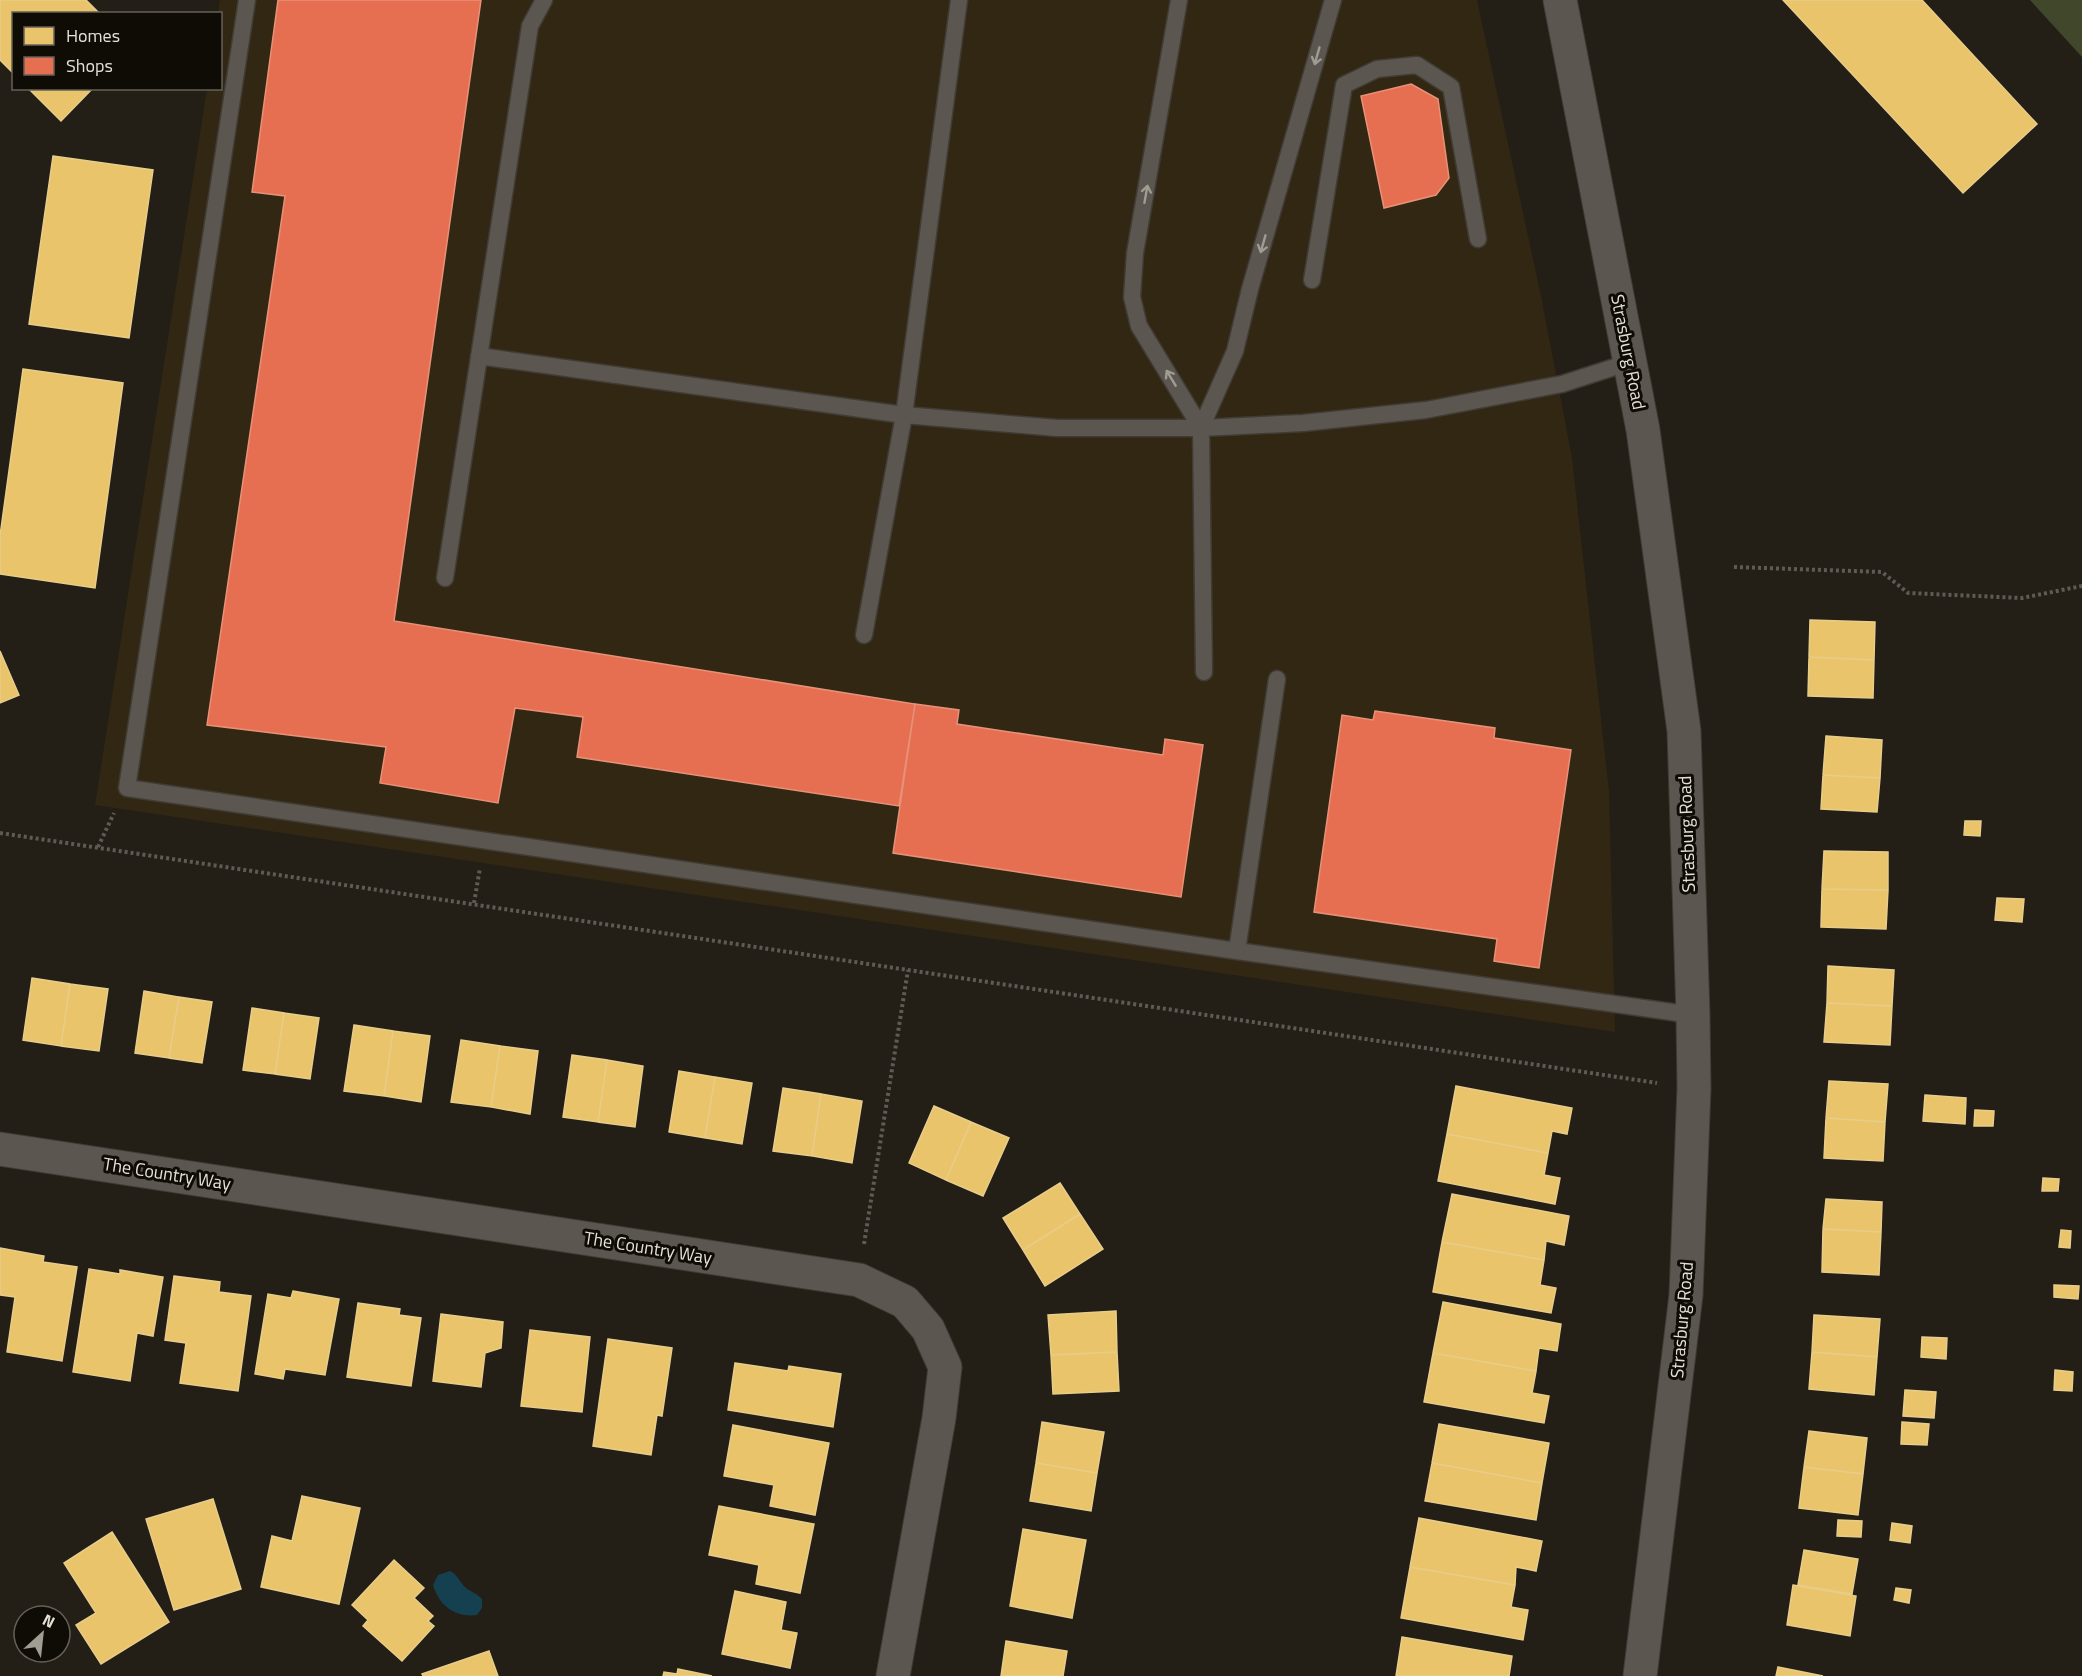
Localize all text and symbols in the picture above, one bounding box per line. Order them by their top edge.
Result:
legend [12,12,222,90]
text: Homes [66,22,120,49]
one-way arrow [1311,46,1322,65]
text: Shops [66,52,113,79]
one-way arrow [1141,185,1152,204]
one-way arrow [1257,234,1268,253]
street label: Strasburg Road [1604,292,1653,412]
one-way arrow [1164,370,1176,387]
street label: Strasburg Road [1671,775,1702,893]
street label: The Country Way [101,1150,233,1197]
street label: The Country Way [582,1224,714,1271]
street label: Strasburg Road [1663,1261,1700,1379]
north arrow [12,1604,72,1664]
text: N [38,1607,59,1634]

